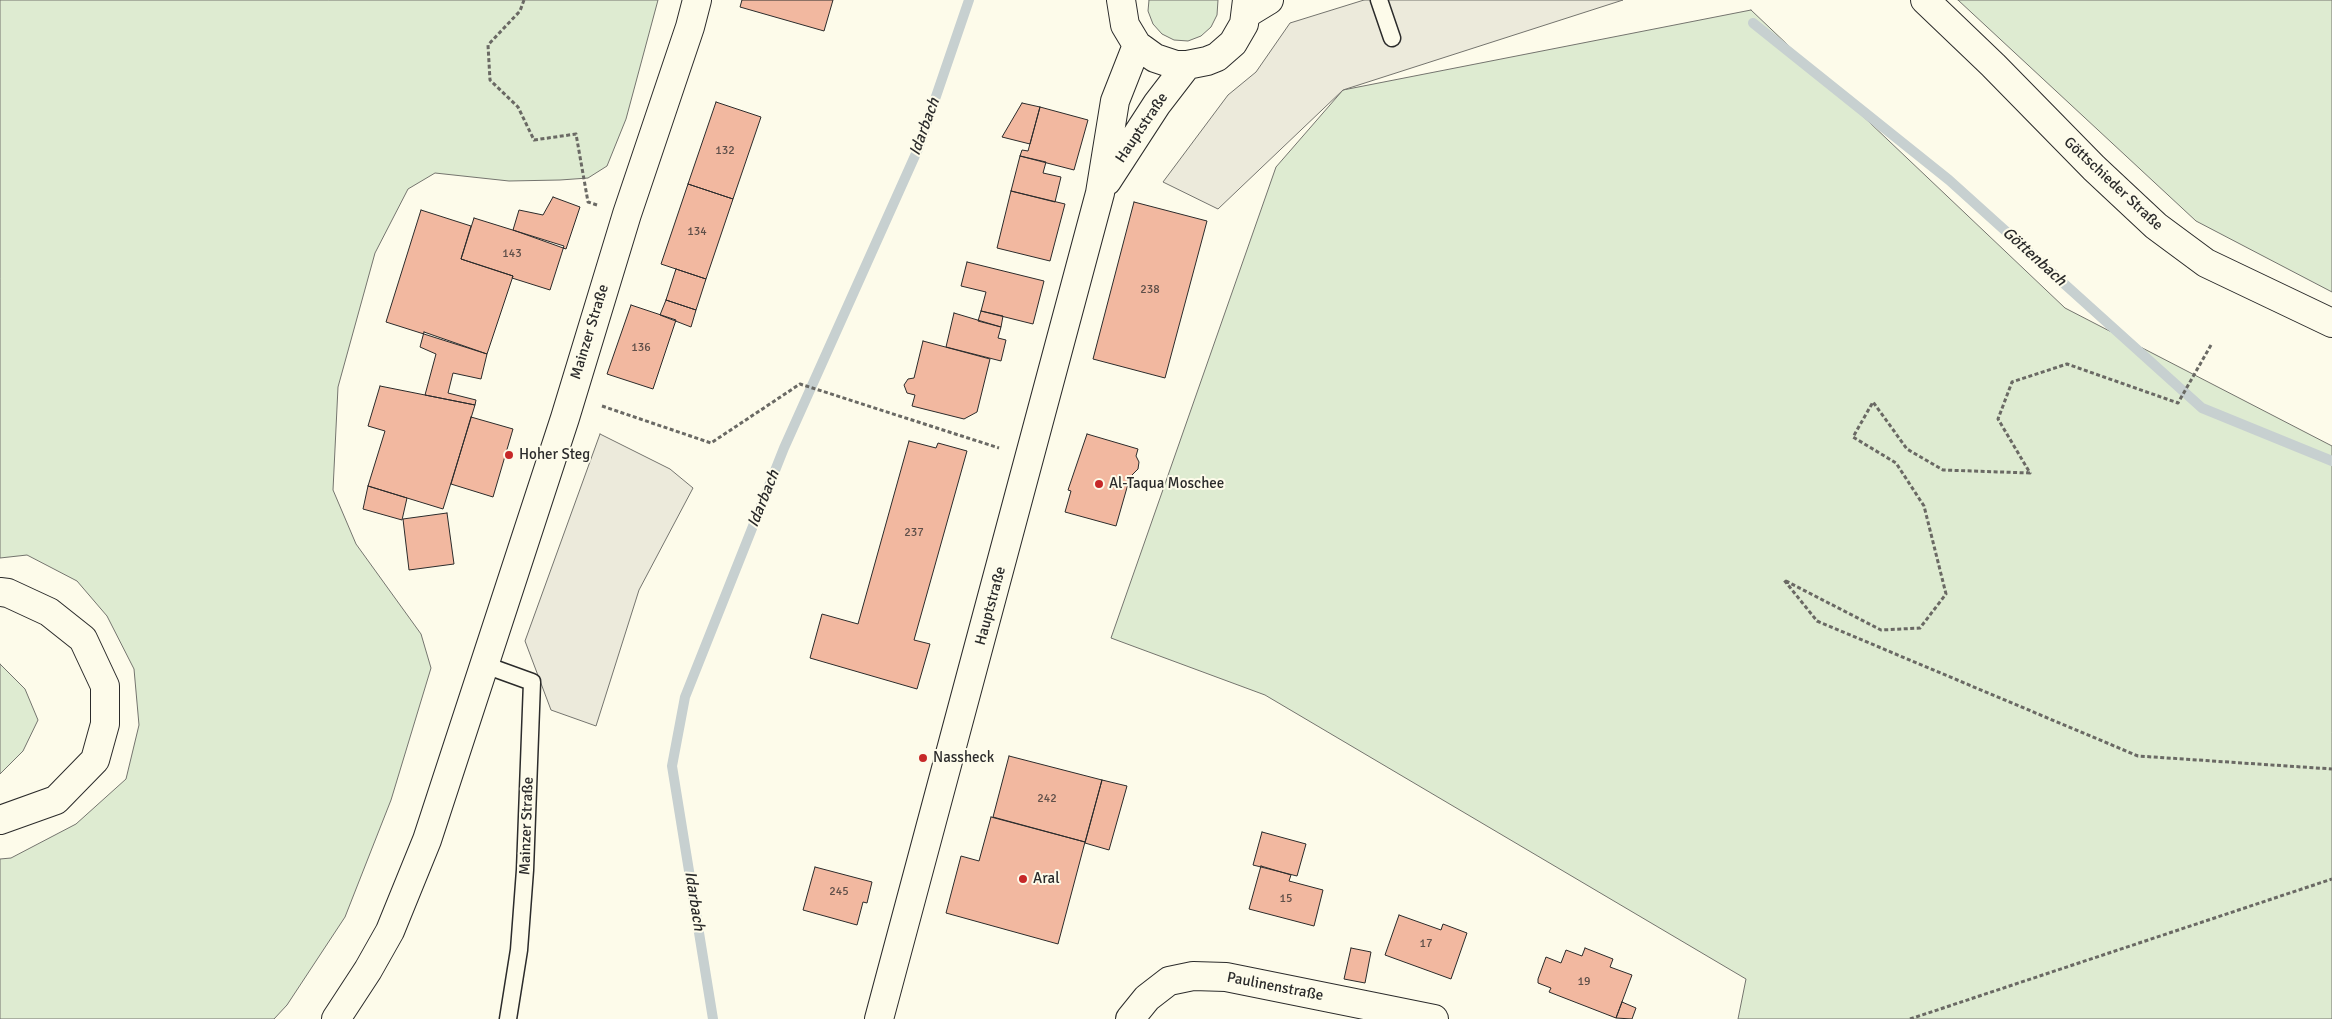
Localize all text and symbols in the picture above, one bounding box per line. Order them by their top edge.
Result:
street label: Hauptstraße [1112,89,1172,167]
water label: Idarbach [906,96,944,158]
street label: Göttschieder Straße [2060,133,2166,235]
house number: 132 [715,144,735,158]
water label: Göttenbach [1998,223,2070,291]
house number: 134 [687,225,707,239]
house number: 143 [502,247,522,261]
street label: Mainzer Straße [567,282,613,382]
house number: 238 [1140,283,1160,297]
house number: 136 [631,341,651,355]
place label: Hoher Steg [519,446,590,464]
marker: Hoher Steg [503,449,515,461]
water label: Idarbach [744,468,784,530]
place label: Al-Taqua Moschee [1109,475,1224,493]
marker: Al-Taqua Moschee [1093,478,1105,490]
house number: 237 [904,526,924,540]
street label: Hauptstraße [972,565,1010,647]
place label: Nassheck [933,749,994,767]
marker: Nassheck [917,752,929,764]
street label: Mainzer Straße [516,777,538,875]
house number: 242 [1037,792,1057,806]
water label: Idarbach [680,870,708,932]
place label: Aral [1033,870,1060,888]
marker: Aral [1017,873,1029,885]
house number: 245 [829,885,849,899]
house number: 15 [1280,892,1292,906]
house number: 17 [1420,937,1432,951]
street label: Paulinenstraße [1225,969,1325,1005]
house number: 19 [1578,975,1590,989]

